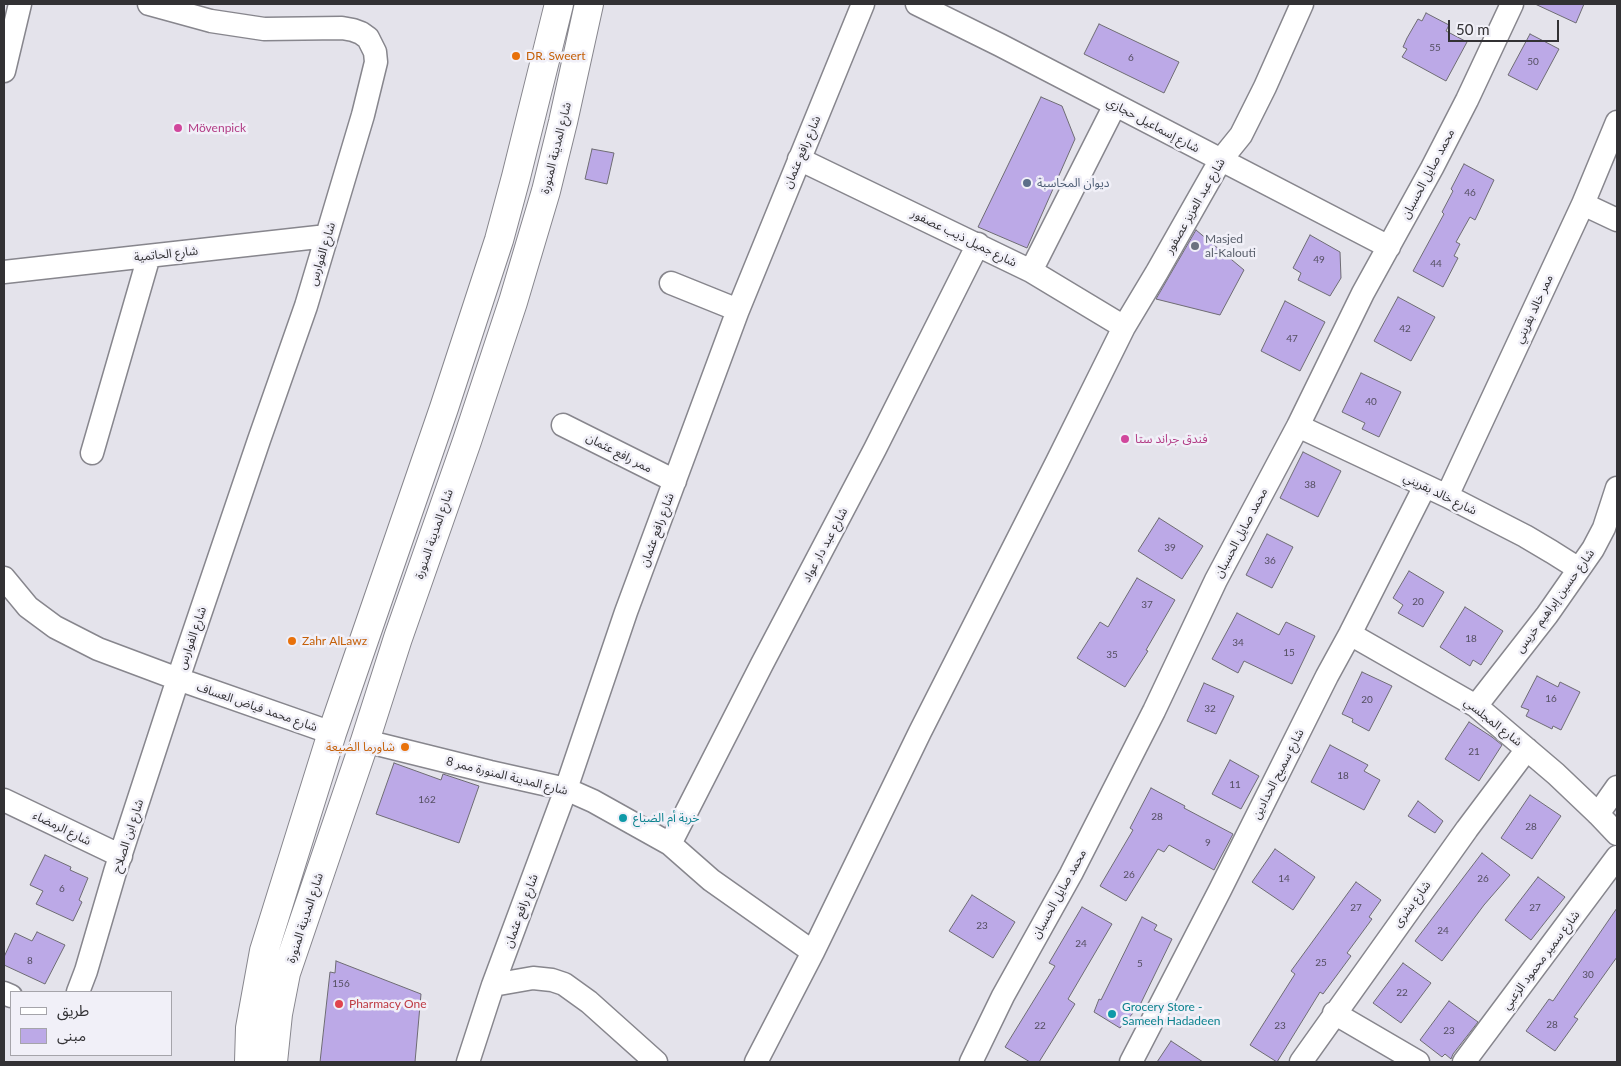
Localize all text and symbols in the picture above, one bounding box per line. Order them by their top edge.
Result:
scale bar [1451,10,1562,42]
text: 50 m [1456,20,1490,38]
house number: 55 [1429,42,1441,54]
place label: DR. Sweert [526,49,586,63]
marker: DR. Sweert [510,50,522,62]
house number: 6 [1128,52,1134,64]
house number: 50 [1527,56,1539,68]
street label: شارع إسماعيل حجازي [1104,94,1202,156]
street label: شارع المدينة المنورة [538,101,574,195]
street label: شارع رافع عثمان [780,114,824,190]
place label: Mövenpick [188,121,246,135]
marker: Mövenpick [172,122,184,134]
street label: محمد صايل الحسبان [1398,127,1458,221]
street label: شارع عبد العزيز عصفور [1162,156,1228,256]
place label: ديوان المحاسبة [1037,176,1110,190]
marker: ديوان المحاسبة [1021,177,1033,189]
house number: 46 [1464,187,1476,199]
street label: شارع جميل ذيب عصفور [909,206,1019,270]
street label: شارع الفوارس [306,221,338,287]
place label: Masjed al-Kalouti [1205,232,1256,260]
marker: Masjed al-Kalouti [1189,240,1201,252]
street label: شارع الحاتمية [133,243,199,265]
house number: 49 [1313,254,1325,266]
house number: 44 [1430,258,1442,270]
street label: ممر خالد بقريني [1512,272,1556,346]
house number: 42 [1399,323,1411,335]
house number: 47 [1286,333,1298,345]
house number: 40 [1365,396,1377,408]
street label: ممر رافع عثمان [584,430,654,476]
place label: فندق جراند ستا [1135,432,1208,446]
marker: فندق جراند ستا [1119,433,1131,445]
street label: شارع خالد بقريني [1401,470,1479,518]
house number: 38 [1304,479,1316,491]
street label: محمد صايل الحسبان [1211,486,1271,580]
street label: شارع المدينة المنورة [412,487,456,581]
street label: شارع رافع عثمان [637,491,677,569]
street label: شارع عبد دار عواد [799,505,851,585]
house number: 39 [1164,542,1176,554]
street label: شارع حسين إبراهيم خريس [1512,546,1598,656]
house number: 36 [1264,555,1276,567]
house number: 20 [1412,596,1424,608]
house number: 37 [1141,599,1153,611]
street label: شارع الفوارس [175,605,209,671]
house number: 18 [1465,633,1477,645]
place label: Zahr AlLawz [302,634,367,648]
marker: Zahr AlLawz [286,635,298,647]
house number: 34 [1232,637,1244,649]
house number: 15 [1283,647,1295,659]
house number: 35 [1106,649,1118,661]
street label: شارع محمد فياض العساف [195,680,319,734]
house number: 16 [1545,693,1557,705]
house number: 20 [1361,694,1373,706]
street label: شارع المجلسي [1461,695,1525,749]
house number: 32 [1204,703,1216,715]
street label: شارع سميح الحدادين [1249,727,1307,821]
place label: شاورما الضيعة [326,740,395,754]
marker: شاورما الضيعة [399,741,411,753]
house number: 21 [1468,746,1480,758]
street label: شارع المدينة المنورة ممر 8 [445,754,569,798]
house number: 18 [1337,770,1349,782]
house number: 11 [1229,779,1241,791]
house number: 162 [418,794,436,806]
street label: شارع ابن الصلاح [109,797,147,875]
street label: شارع الرمضاء [31,808,93,848]
place label: خربة أم الضباع [633,811,699,825]
house number: 28 [1151,811,1163,823]
marker: خربة أم الضباع [617,812,629,824]
house number: 28 [1525,821,1537,833]
house number: 9 [1205,837,1211,849]
street label: محمد صايل الحسبان [1029,847,1089,941]
house number: 26 [1123,869,1135,881]
street label: شارع المدينة المنورة [284,871,326,965]
street label: شارع رافع عثمان [501,872,541,950]
house number: 14 [1278,873,1290,885]
house number: 26 [1477,873,1489,885]
street label: شارع بشرى [1390,878,1434,930]
house number: 6 [59,883,65,895]
house number: 27 [1350,902,1362,914]
house number: 27 [1529,902,1541,914]
street label: شارع سمير محمود الزعبي [1499,908,1583,1012]
house number: 23 [976,920,988,932]
house number: 24 [1437,925,1449,937]
house number: 24 [1075,938,1087,950]
house number: 8 [27,955,33,967]
house number: 25 [1315,957,1327,969]
house number: 5 [1137,958,1143,970]
house number: 30 [1582,969,1594,981]
house number: 156 [332,978,350,990]
house number: 22 [1396,987,1408,999]
legend [10,991,172,1056]
place label: Pharmacy One [349,997,427,1011]
marker: Pharmacy One [333,998,345,1010]
place label: Grocery Store - Sameeh Hadadeen [1122,1000,1220,1028]
text: طريق [57,1001,89,1019]
marker: Grocery Store - Sameeh Hadadeen [1106,1008,1118,1020]
house number: 28 [1546,1019,1558,1031]
house number: 22 [1034,1020,1046,1032]
house number: 23 [1274,1020,1286,1032]
house number: 23 [1443,1025,1455,1037]
text: مبنى [57,1026,86,1044]

